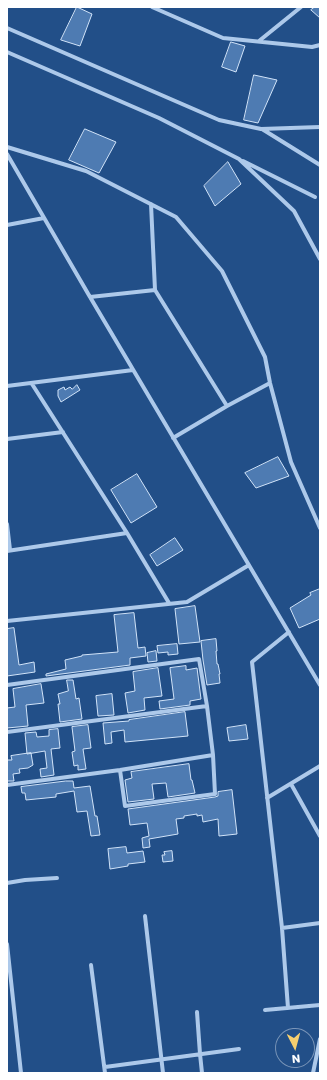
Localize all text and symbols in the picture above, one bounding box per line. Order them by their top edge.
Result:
north arrow [275,1028,315,1068]
text: N [291,1051,301,1067]

